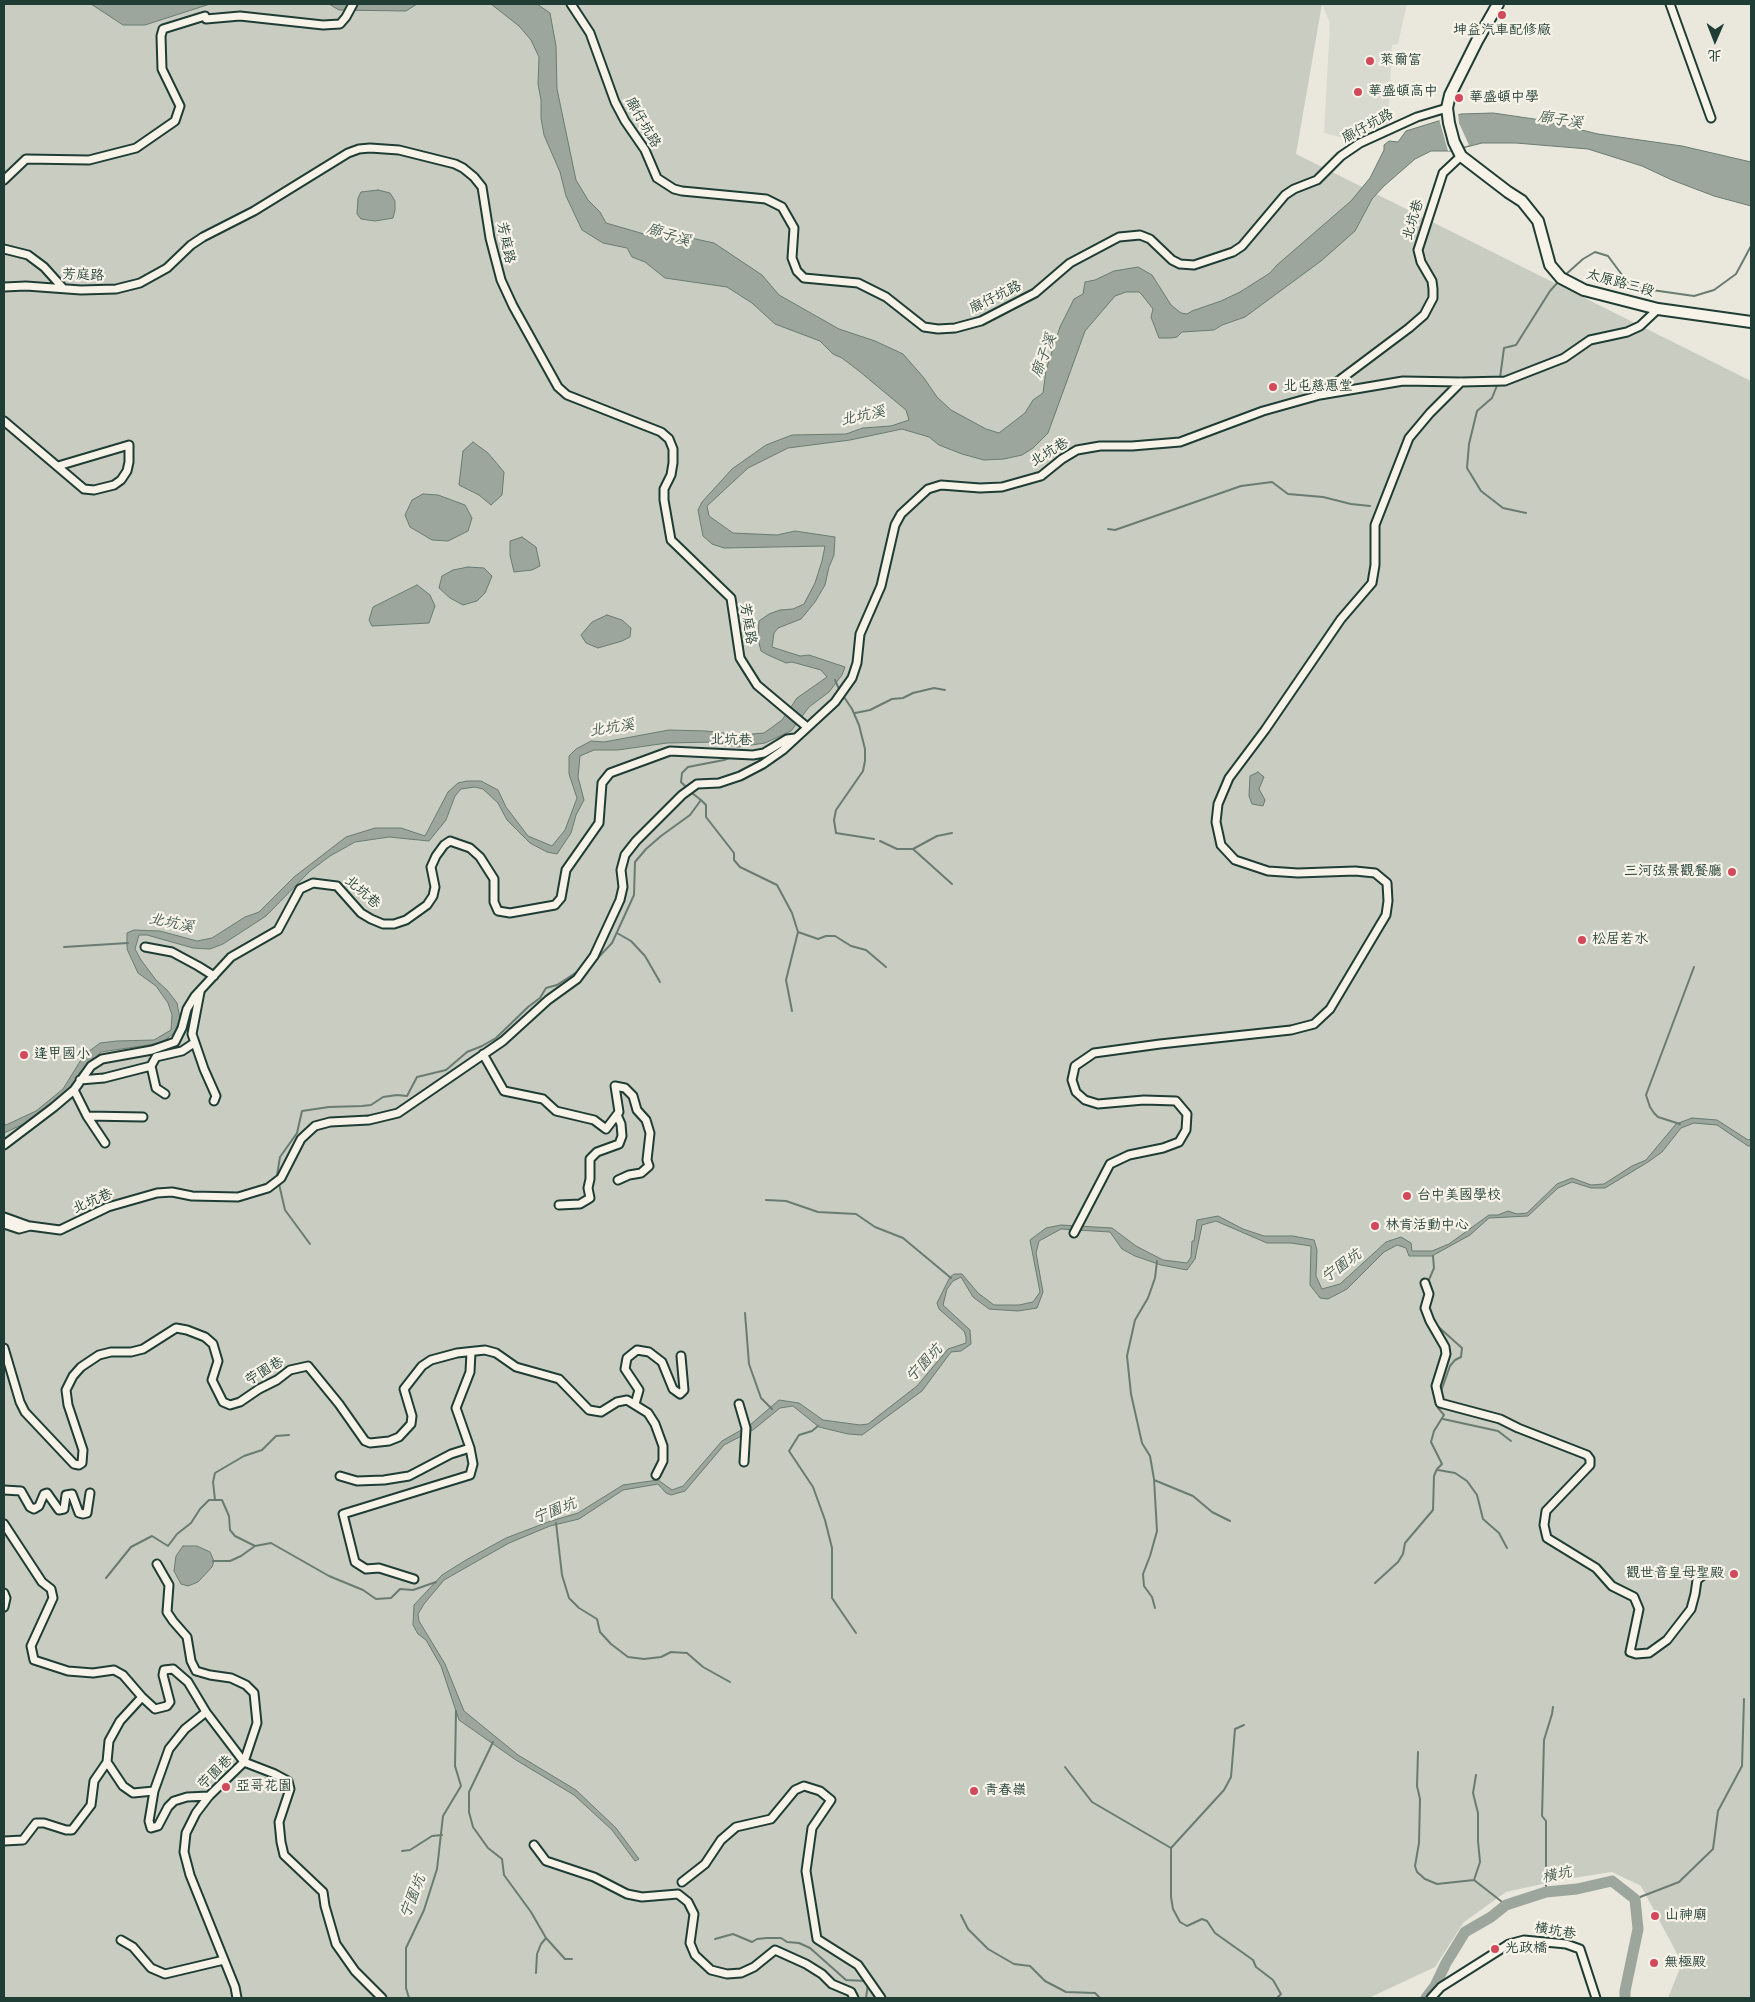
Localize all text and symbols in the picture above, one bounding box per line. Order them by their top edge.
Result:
marker: 坤益汽車配修廠 [1496,9,1508,21]
north arrow [1690,15,1740,65]
place label: 坤益汽車配修廠 [1453,23,1551,39]
text: 北 [1708,45,1722,65]
place label: 萊爾富 [1380,53,1422,69]
marker: 萊爾富 [1364,55,1376,67]
place label: 華盛頓高中 [1368,84,1438,100]
marker: 華盛頓高中 [1352,86,1364,98]
place label: 華盛頓中學 [1469,90,1539,106]
marker: 華盛頓中學 [1453,92,1465,104]
street label: 廍仔坑路 [621,95,663,151]
street label: 廍仔坑路 [1339,106,1397,148]
water label: 廍子溪 [1536,109,1584,133]
street label: 北坑巷 [1400,197,1428,243]
water label: 廍子溪 [644,220,692,252]
street label: 芳庭路 [492,221,518,265]
street label: 芳庭路 [62,267,104,285]
street label: 太原路三段 [1584,267,1656,301]
street label: 廍仔坑路 [967,278,1025,318]
water label: 廍子溪 [1029,332,1061,380]
place label: 北屯慈惠堂 [1283,379,1353,395]
marker: 北屯慈惠堂 [1267,381,1279,393]
water label: 北坑溪 [839,404,887,430]
street label: 北坑巷 [1028,435,1072,471]
street label: 芳庭路 [735,602,759,646]
water label: 北坑溪 [588,717,636,741]
street label: 北坑巷 [710,732,752,750]
place label: 三河弦景觀餐廳 [1624,864,1722,880]
marker: 三河弦景觀餐廳 [1726,866,1738,878]
street label: 北坑巷 [341,873,383,913]
water label: 北坑溪 [147,911,195,937]
place label: 松居若水 [1592,932,1648,948]
marker: 松居若水 [1576,934,1588,946]
place label: 逢甲國小 [34,1047,90,1063]
marker: 逢甲國小 [18,1049,30,1061]
street label: 北坑巷 [70,1186,116,1218]
place label: 台中美國學校 [1417,1188,1501,1204]
marker: 台中美國學校 [1401,1190,1413,1202]
place label: 林肯活動中心 [1385,1218,1469,1234]
marker: 林肯活動中心 [1369,1220,1381,1232]
water label: 宁園坑 [1319,1246,1365,1288]
water label: 宁園坑 [903,1341,947,1387]
street label: 苧園巷 [243,1354,287,1390]
water label: 宁園坑 [531,1496,579,1528]
place label: 觀世音皇母聖殿 [1626,1566,1724,1582]
marker: 觀世音皇母聖殿 [1728,1568,1740,1580]
street label: 苧園巷 [195,1752,237,1794]
place label: 亞哥花園 [236,1779,292,1795]
marker: 亞哥花園 [220,1781,232,1793]
place label: 青春嶺 [984,1783,1026,1799]
marker: 青春嶺 [968,1785,980,1797]
water label: 橫坑 [1541,1864,1573,1888]
water label: 宁園坑 [397,1873,431,1921]
place label: 山神廟 [1665,1908,1707,1924]
marker: 山神廟 [1649,1910,1661,1922]
street label: 橫坑巷 [1533,1920,1577,1944]
place label: 光政橋 [1505,1941,1547,1957]
marker: 光政橋 [1489,1943,1501,1955]
place label: 無極殿 [1664,1955,1706,1971]
marker: 無極殿 [1648,1957,1660,1969]

